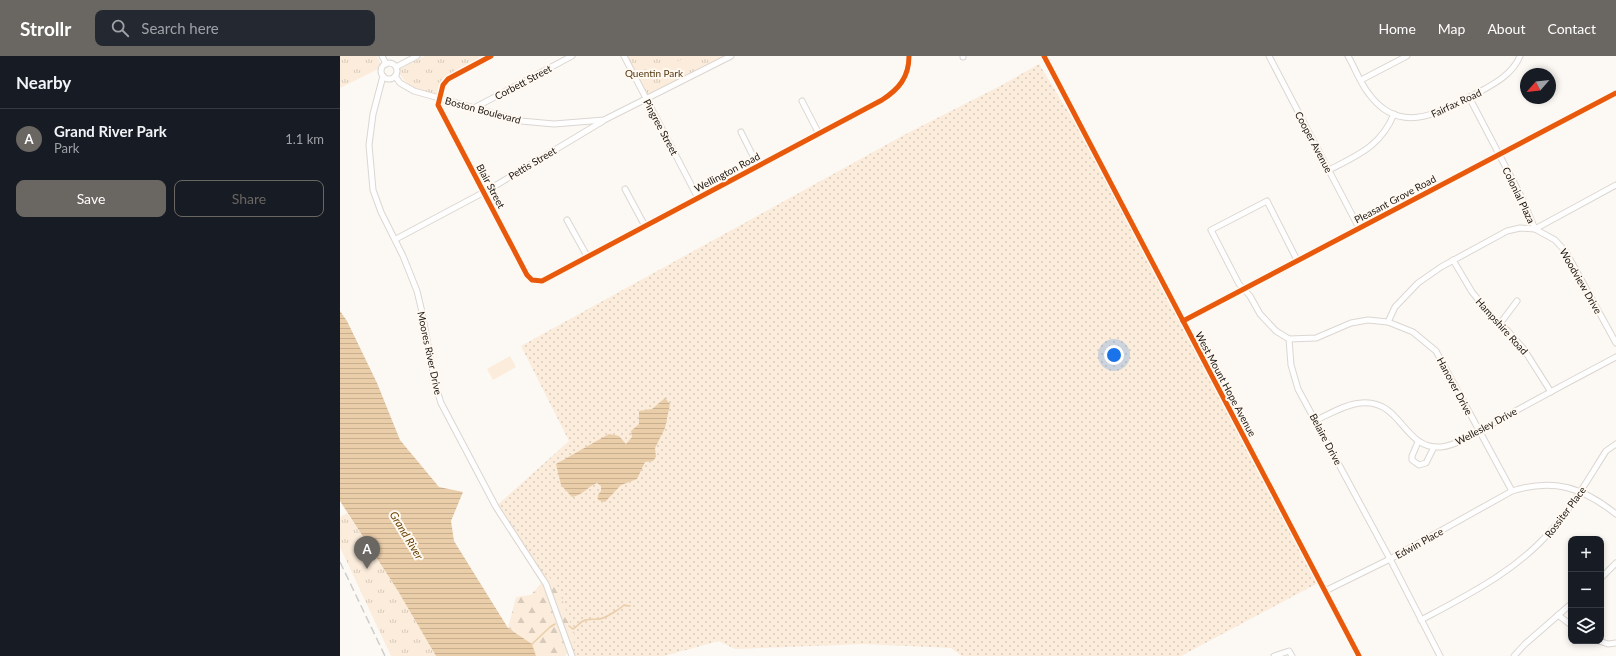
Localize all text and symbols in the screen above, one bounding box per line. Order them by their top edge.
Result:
search box [95,10,375,46]
text: Strollr [20,17,71,40]
icon: search [109,17,131,39]
text: Search here [141,19,219,37]
text: Home [1378,20,1416,37]
text: Map [1438,20,1465,37]
text: About [1487,20,1525,37]
text: Contact [1547,20,1596,37]
street label: Corbett Street [493,62,554,102]
park label: Quentin Park [625,67,684,79]
north arrow [1520,68,1556,104]
text: Nearby [16,72,71,93]
street label: Fairfax Road [1429,86,1483,120]
street label: Boston Boulevard [444,94,522,126]
street label: Pingree Street [641,97,681,158]
street label: Cooper Avenue [1293,109,1335,175]
text: Grand River Park [54,122,167,140]
text: A [24,131,34,147]
text: 1.1 km [285,131,324,147]
text: Park [54,140,79,156]
street label: Pettis Street [506,144,558,182]
street label: Wellington Road [692,150,762,194]
street label: Blair Street [474,162,508,211]
street label: Colonial Plaza [1500,165,1538,225]
street label: Pleasant Grove Road [1352,172,1438,226]
button: Save [16,180,166,217]
button: Share [174,180,324,217]
street label: Woodview Drive [1557,246,1605,316]
street label: Hampshire Road [1473,295,1531,357]
street label: Moores River Drive [415,310,445,396]
street label: West Mount Hope Avenue [1193,330,1259,438]
your location [1104,345,1124,365]
street label: Hanover Drive [1435,355,1475,417]
street label: Wellesley Drive [1453,405,1519,447]
street label: Belaire Drive [1307,411,1345,467]
street label: Rossiter Place [1542,484,1588,540]
water label: Grand River [388,509,427,562]
street label: Edwin Place [1393,525,1445,561]
pin: A [354,536,380,569]
map controls [1568,536,1604,644]
button: + [1568,536,1604,572]
button: − [1568,572,1604,608]
button: layers [1568,608,1604,644]

